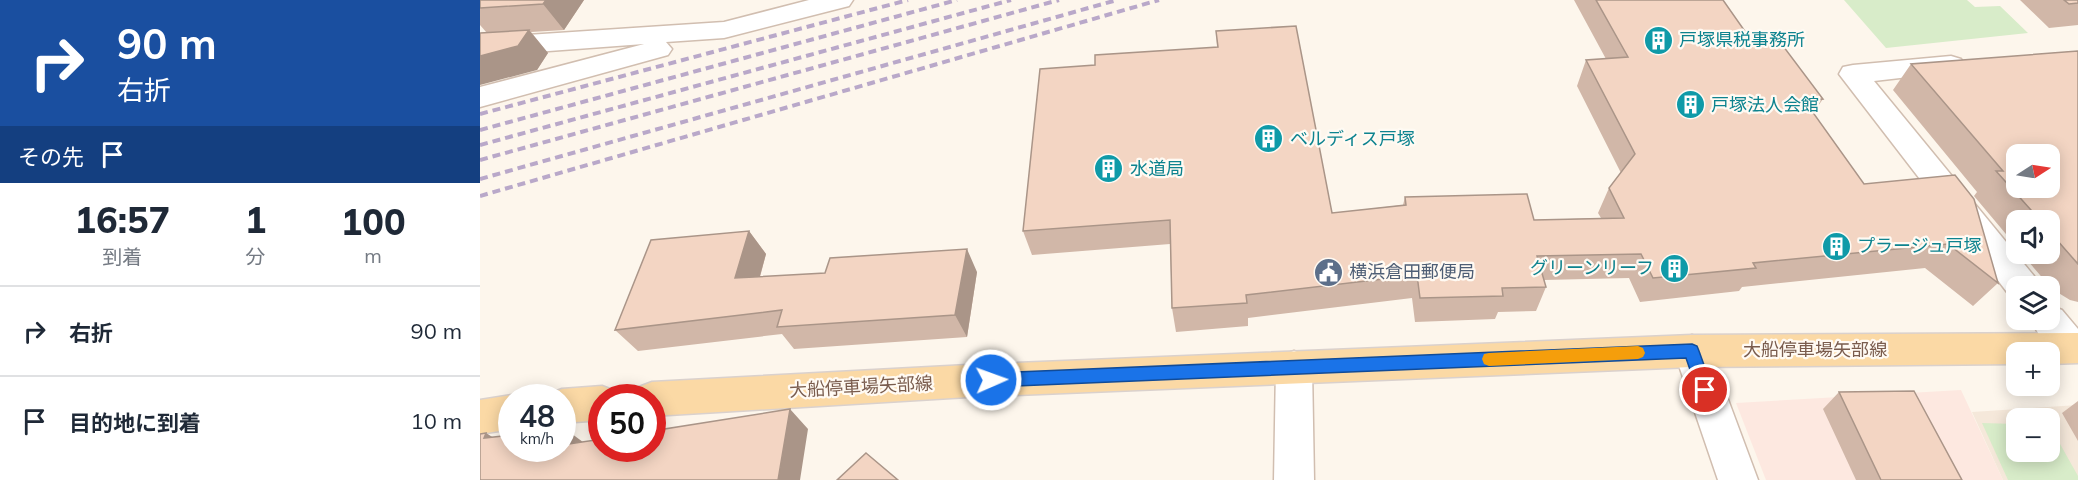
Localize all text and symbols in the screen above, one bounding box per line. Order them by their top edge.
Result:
text: 90 m [117,17,217,70]
icon: right [18,24,96,102]
building icon: 戸塚県税事務所 [1642,24,1674,56]
place label: 戸塚県税事務所 [1679,28,1805,51]
text: 右折 [117,73,171,107]
building icon: 戸塚法人会館 [1674,89,1706,121]
place label: 戸塚法人会館 [1711,93,1819,116]
building icon: ベルディス戸塚 [1253,123,1285,155]
place label: ベルディス戸塚 [1290,127,1415,150]
icon: arrive [96,138,129,171]
text: その先 [18,143,84,171]
north arrow [2006,144,2060,198]
map controls [2006,144,2060,462]
building icon: 水道局 [1093,153,1125,185]
place label: 水道局 [1130,157,1184,180]
text: 16:57 [74,197,170,242]
text: 1 [245,197,266,242]
text: 100 [341,199,406,244]
button: sound [2006,210,2060,264]
building icon: プラージュ戸塚 [1820,230,1852,262]
place label: プラージュ戸塚 [1857,234,1981,257]
text: m [364,243,382,268]
text: 到着 [102,244,142,269]
text: 分 [245,244,265,269]
building icon: グリーンリーフ [1659,252,1691,284]
public building icon: 横浜倉田郵便局 [1312,256,1344,288]
place label: グリーンリーフ [1530,256,1654,279]
place label: 横浜倉田郵便局 [1349,260,1475,283]
button: layers [2006,276,2060,330]
icon: right [18,315,51,348]
text: 90 m [411,317,462,345]
text: 右折 [69,319,113,347]
street label: 大船停車場矢部線 [1743,338,1887,361]
button: + [2006,342,2060,396]
position arrow [959,348,1023,412]
pin [1679,364,1730,415]
street label: 大船停車場矢部線 [788,371,933,402]
icon: arrive [1688,373,1721,406]
speed limit sign: 50 [588,384,666,462]
text: 48 [519,397,555,435]
icon: arrive [18,405,51,438]
text: 10 m [411,407,462,435]
button: − [2006,408,2060,462]
text: 目的地に到着 [69,409,201,437]
text: km/h [520,429,554,448]

